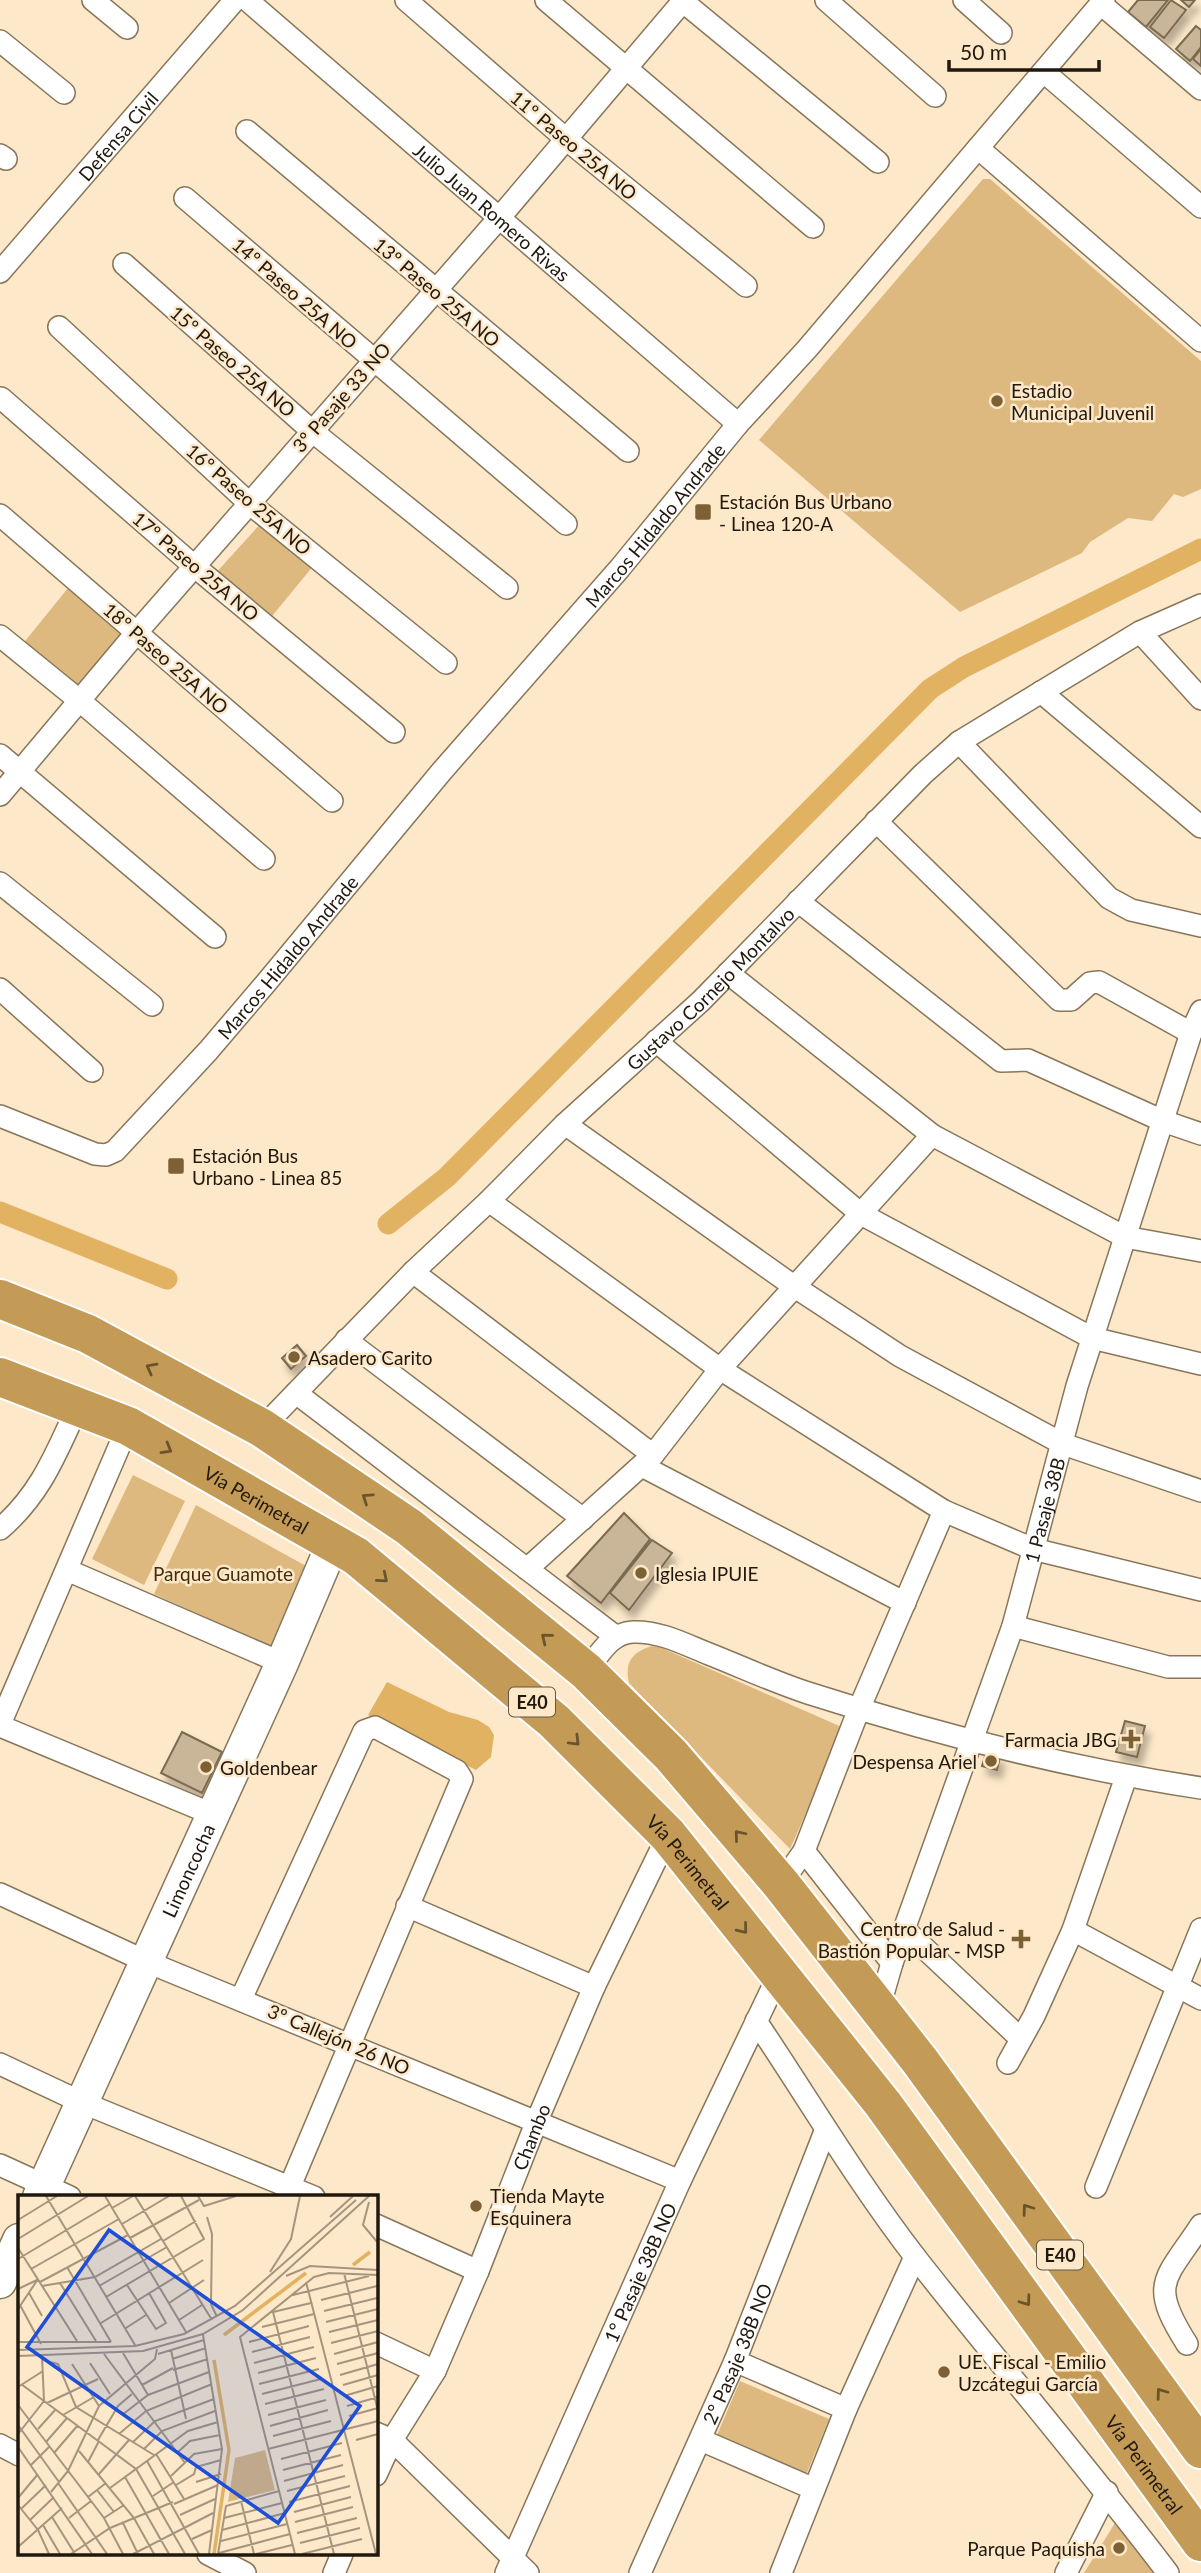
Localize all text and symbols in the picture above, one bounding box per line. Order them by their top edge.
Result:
scale bar [949,28,1100,72]
text: 50 m [960,39,1007,64]
street label: 11º Paseo 25A NO [506,85,642,205]
street label: Defensa Civil [73,87,162,185]
street label: Julio Juan Romero Rivas [409,138,575,286]
street label: 13º Paseo 25A NO [369,232,505,352]
street label: 14º Paseo 25A NO [228,233,362,353]
street label: 15º Paseo 25A NO [166,301,300,421]
street label: 3º Pasaje 33 NO [287,337,395,457]
place label: Estadio Municipal Juvenil [1011,379,1154,424]
marker: Estadio Municipal Juvenil [989,393,1005,409]
street label: Marcos Hidaldo Andrade [580,438,729,612]
street label: 16º Paseo 25A NO [182,439,316,559]
place label: Estación Bus Urbano - Linea 120-A [719,490,892,535]
marker: Estación Bus Urbano - Linea 120-A [693,502,713,522]
street label: 17º Paseo 25A NO [128,506,264,626]
street label: 18º Paseo 25A NO [99,598,233,718]
street label: Marcos Hidaldo Andrade [212,870,362,1043]
street label: Gustavo Cornejo Montalvo [621,902,798,1075]
place label: Estación Bus Urbano - Linea 85 [192,1144,342,1189]
marker: Estación Bus Urbano - Linea 85 [166,1156,186,1176]
place label: Asadero Carito [308,1346,433,1369]
marker: Asadero Carito [286,1349,302,1365]
one-way arrow [146,1363,159,1376]
one-way arrow [160,1441,173,1454]
street label: 1 Pasaje 38B [1019,1455,1069,1565]
street label: Vía Perimetral [200,1460,313,1538]
one-way arrow [362,1494,375,1507]
park label: Parque Guamote [153,1562,293,1585]
place label: Iglesia IPUIE [655,1562,759,1585]
marker: Iglesia IPUIE [633,1565,649,1581]
one-way arrow [375,1570,388,1582]
one-way arrow [541,1634,553,1647]
road number: E40 [509,1688,555,1716]
place label: Farmacia JBG [1005,1728,1117,1751]
marker: Farmacia JBG [1123,1731,1139,1747]
one-way arrow [566,1733,579,1746]
place label: Despensa Ariel [852,1750,977,1773]
marker: Despensa Ariel [983,1753,999,1769]
place label: Goldenbear [220,1756,317,1779]
marker: Goldenbear [198,1759,214,1775]
street label: Vía Perimetral [642,1809,734,1914]
street label: Limoncocha [156,1820,219,1921]
one-way arrow [735,1831,747,1844]
place label: Centro de Salud - Bastión Popular - MSP [818,1917,1005,1962]
one-way arrow [734,1921,747,1933]
marker: Centro de Salud - Bastión Popular - MSP [1011,1929,1031,1949]
street label: 3º Callejón 26 NO [265,1999,413,2079]
street label: Chambo [507,2100,555,2173]
place label: Tienda Mayte Esquinera [490,2184,604,2229]
inset map [18,2195,378,2556]
marker: Tienda Mayte Esquinera [468,2198,484,2214]
street label: 1° Pasaje 38B NO [598,2199,681,2346]
one-way arrow [1023,2204,1036,2217]
road number: E40 [1037,2241,1083,2270]
street label: 2° Pasaje 38B NO [697,2280,776,2427]
one-way arrow [1017,2293,1030,2306]
place label: UE. Fiscal - Emilio Uzcátegui García [958,2350,1106,2395]
marker: UE. Fiscal - Emilio Uzcátegui García [936,2364,952,2380]
one-way arrow [1157,2388,1169,2401]
street label: Vía Perimetral [1101,2410,1188,2518]
place label: Parque Paquisha [967,2537,1105,2560]
marker: Parque Paquisha [1111,2540,1127,2556]

